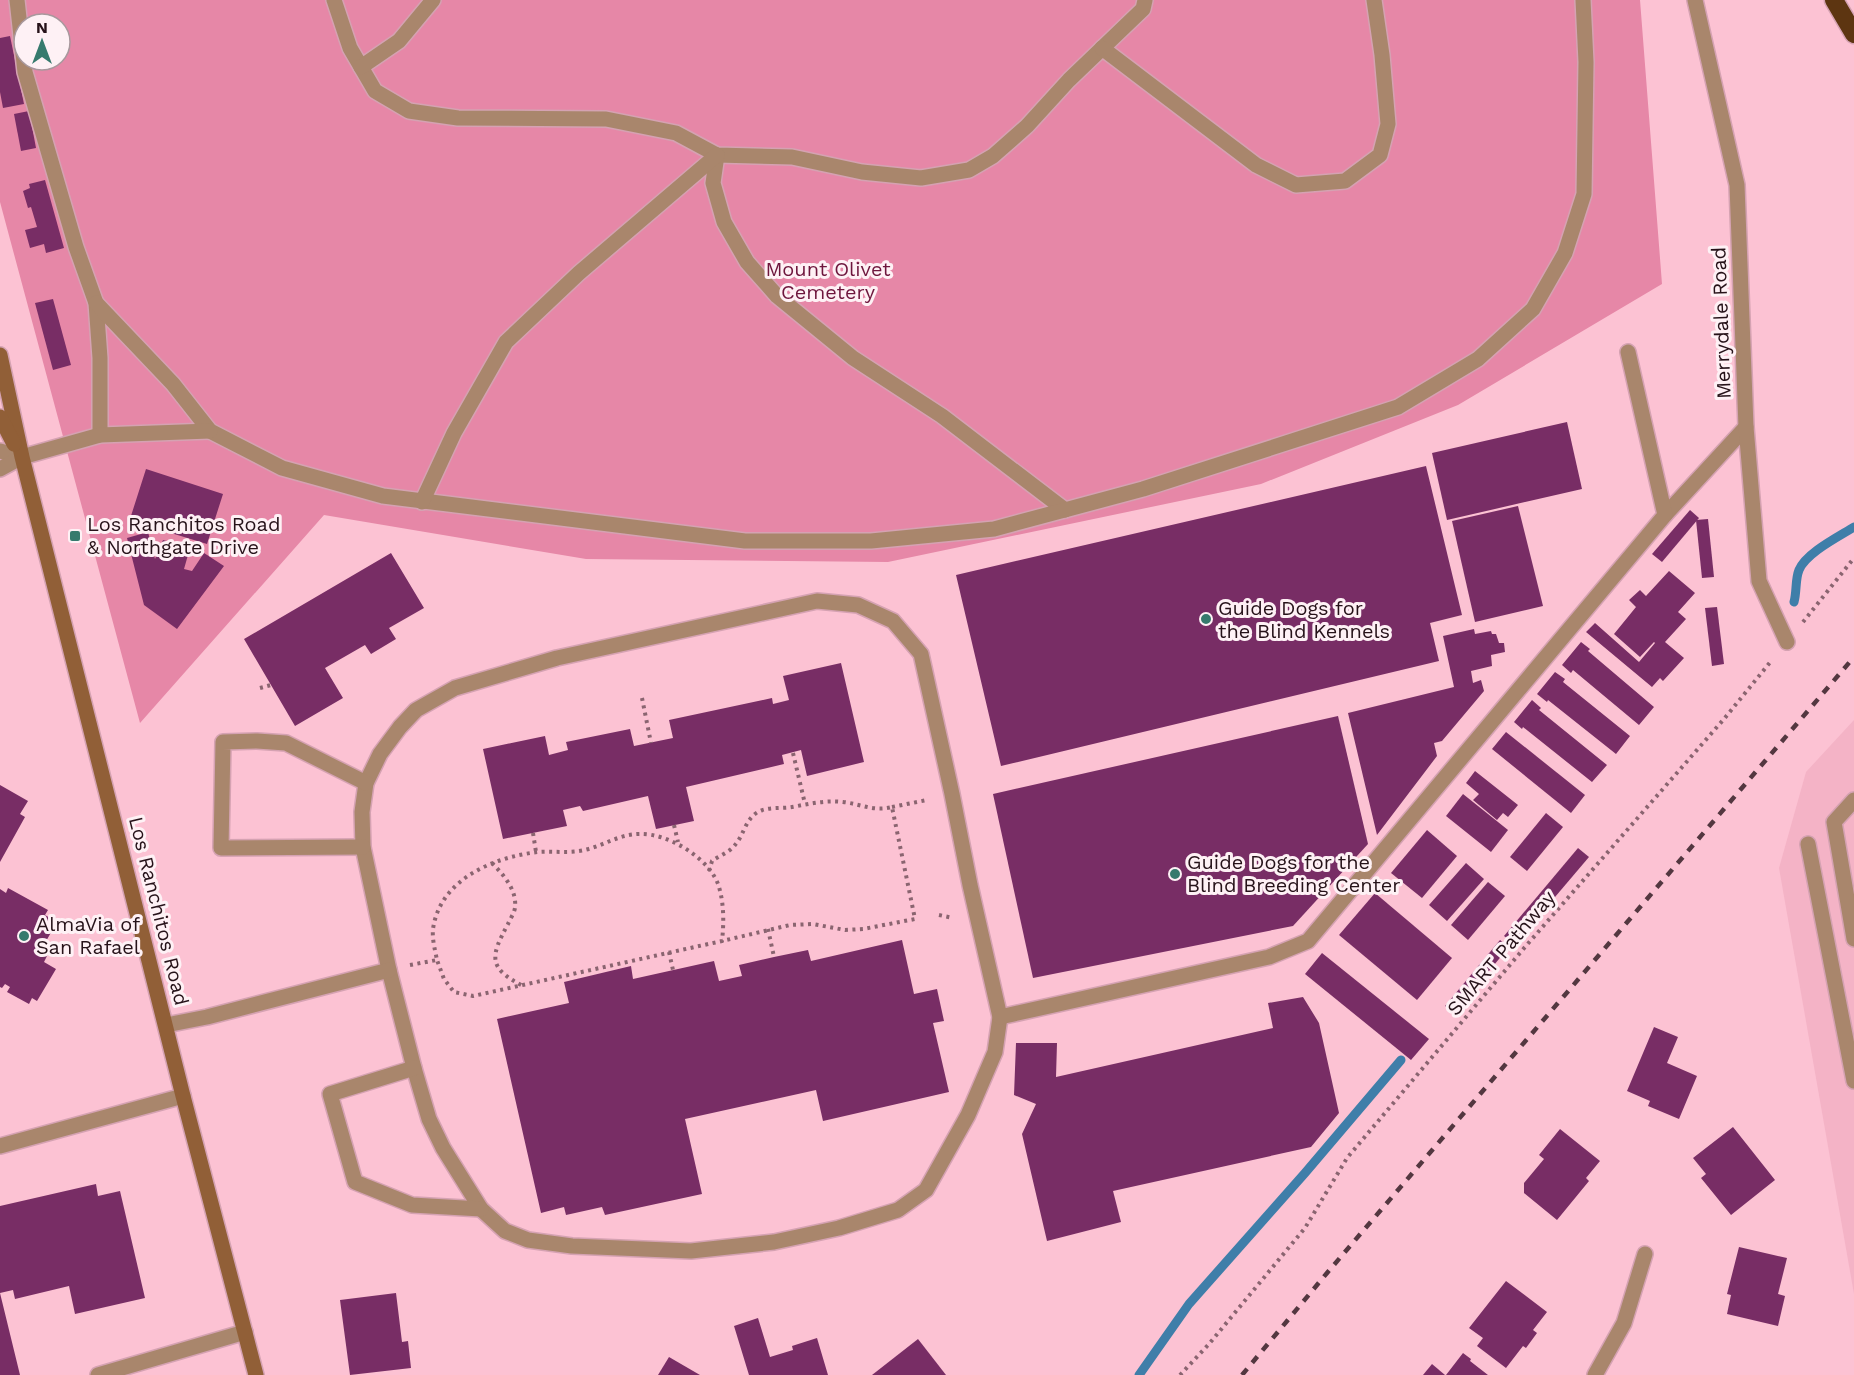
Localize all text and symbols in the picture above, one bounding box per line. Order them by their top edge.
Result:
north arrow [12,12,72,72]
text: N [36,18,48,37]
street label: Merrydale Road [1706,246,1736,400]
park label: Mount Olivet Cemetery [765,257,891,304]
place label: Los Ranchitos Road & Northgate Drive [87,512,280,559]
marker: Los Ranchitos Road & Northgate Drive [68,529,82,543]
place label: Guide Dogs for the Blind Kennels [1218,596,1390,643]
marker: Guide Dogs for the Blind Kennels [1199,612,1213,626]
street label: Los Ranchitos Road [124,814,194,1008]
place label: Guide Dogs for the Blind Breeding Center [1187,850,1401,897]
marker: Guide Dogs for the Blind Breeding Center [1168,867,1182,881]
street label: SMART Pathway [1442,885,1561,1020]
place label: AlmaVia of San Rafael [36,912,140,959]
marker: AlmaVia of San Rafael [17,929,31,943]

